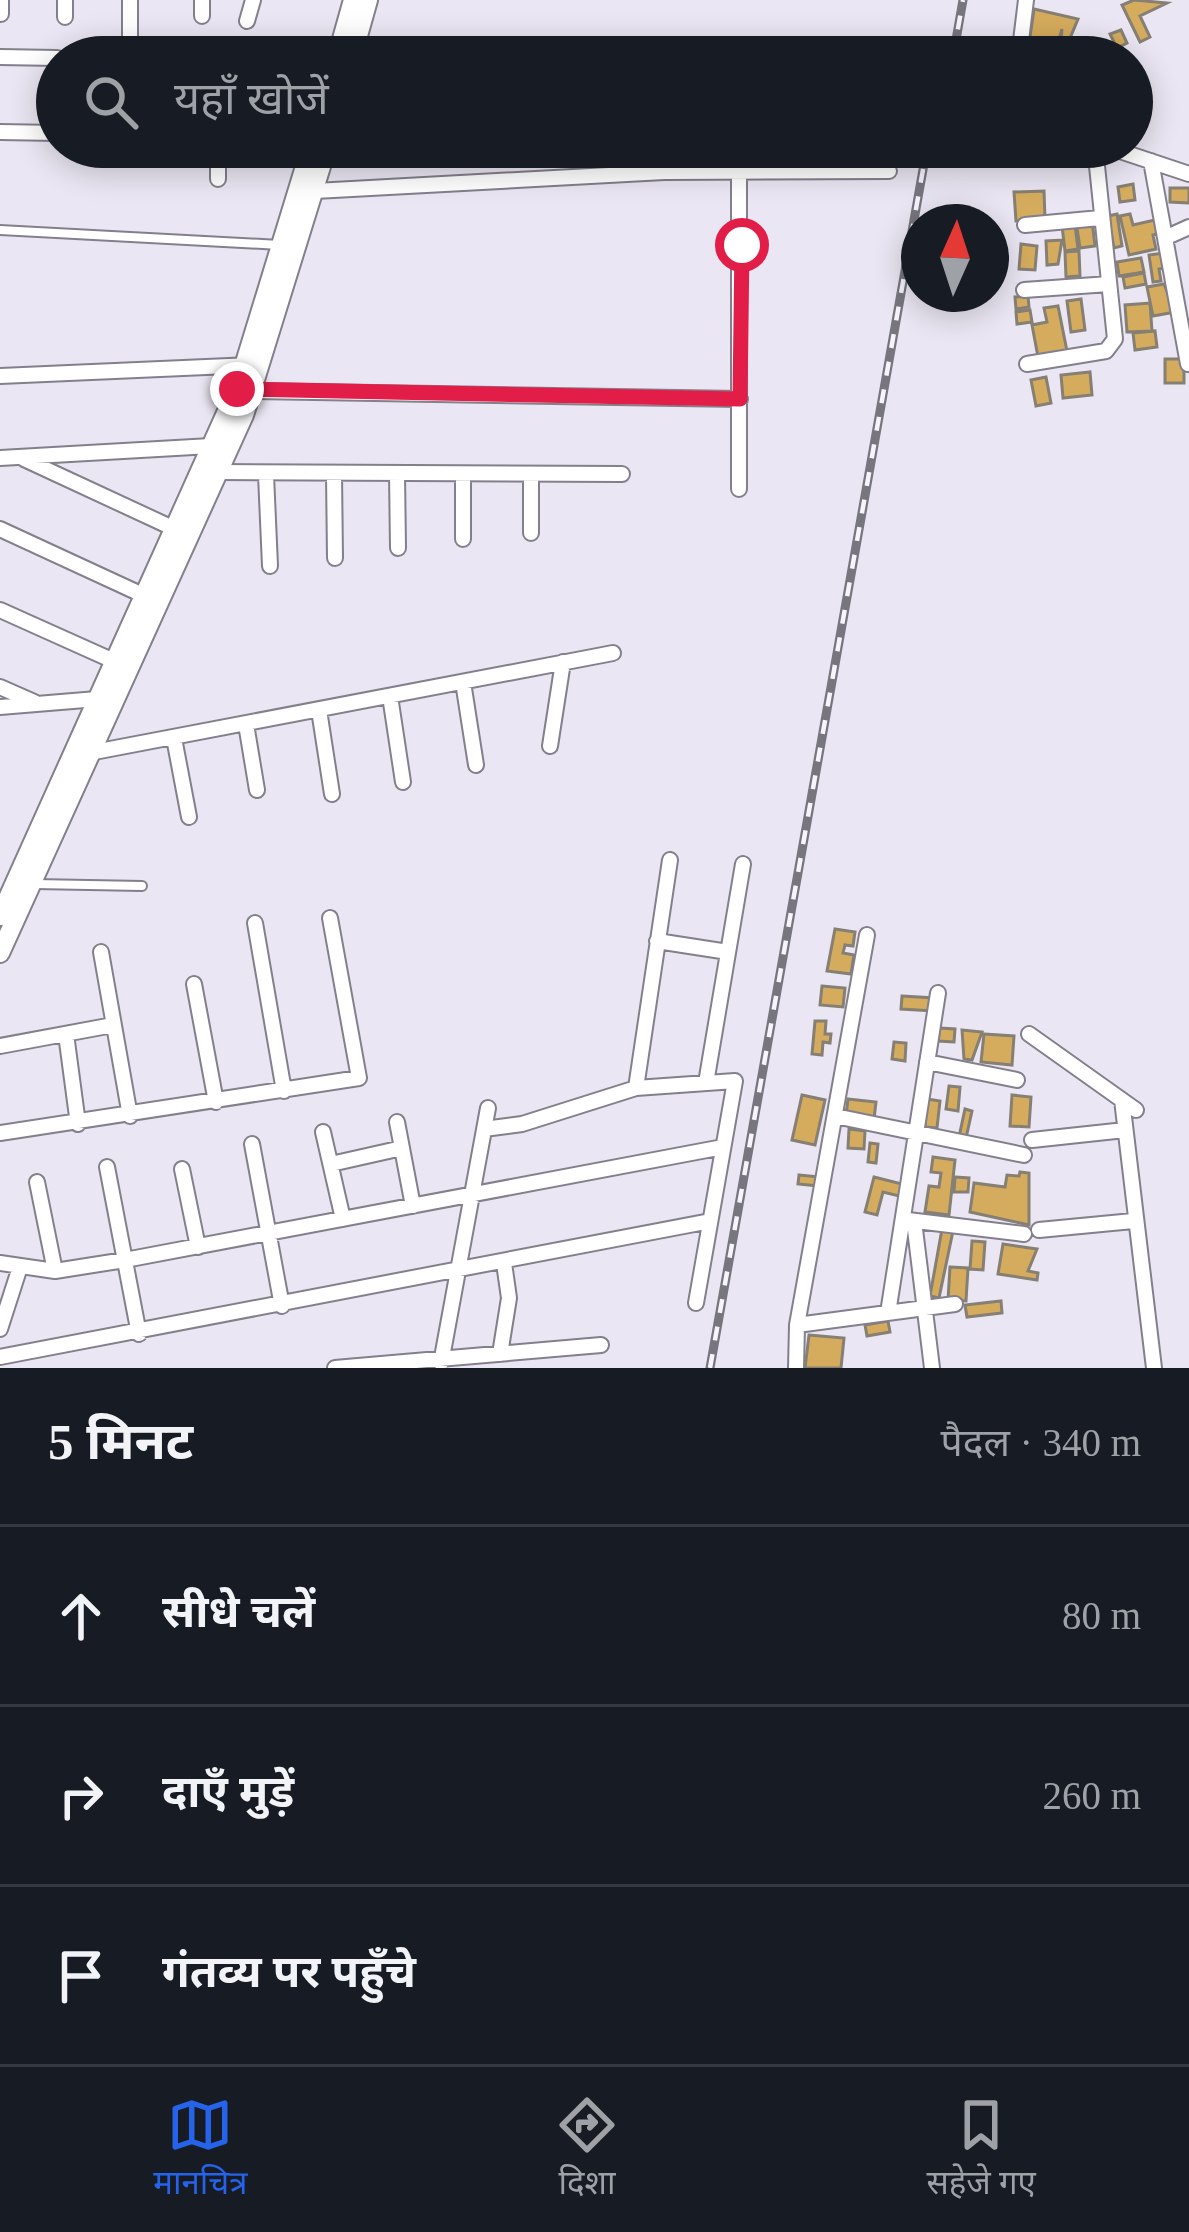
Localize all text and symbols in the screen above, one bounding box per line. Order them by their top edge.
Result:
search box [36,36,1153,168]
icon: search [78,69,144,135]
text: यहाँ खोजें [174,74,329,124]
north arrow [901,204,1009,312]
route start [715,218,769,272]
route end [210,362,264,416]
text: 5 मिनट [48,1414,193,1470]
text: पैदल · 340 m [941,1421,1141,1464]
icon: ahead [48,1583,114,1649]
text: सीधे चलें [162,1587,315,1637]
text: 80 m [1062,1594,1141,1637]
icon: right [48,1763,114,1829]
text: दाएँ मुड़ें [162,1767,294,1817]
text: 260 m [1042,1774,1141,1817]
icon: arrive [48,1943,114,2009]
text: गंतव्य पर पहुँचे [162,1947,416,1997]
tab: मानचित्र [153,2092,248,2207]
tab: दिशा [554,2092,620,2207]
tab: सहेजे गए [926,2092,1036,2207]

